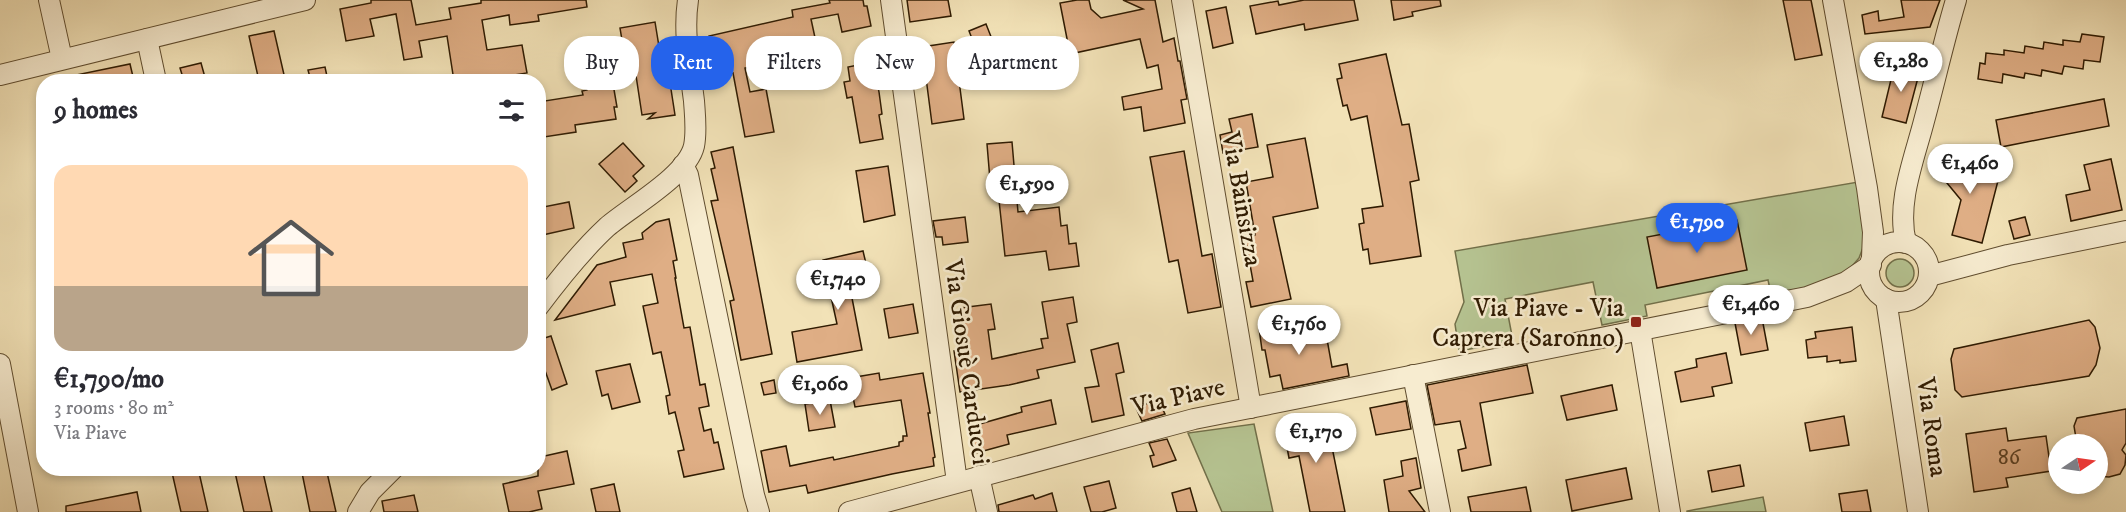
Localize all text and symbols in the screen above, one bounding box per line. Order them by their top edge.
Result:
chip: Buy [564,36,639,90]
chip: Rent [651,36,734,90]
chip: Filters [746,36,842,90]
chip: New [854,36,935,90]
chip: Apartment [947,36,1079,90]
pin: €1,280 [1852,42,1950,93]
text: €1,280 [1873,49,1929,74]
text: 9 homes [54,94,138,127]
icon: filters [495,94,528,127]
street label: Via Bainsizza [1213,128,1270,269]
pin: €1,460 [1921,144,2019,195]
text: €1,460 [1941,151,1999,176]
pin: €1,590 [978,165,1076,216]
text: €1,590 [1000,172,1054,197]
pin: €1,790 [1648,203,1746,254]
icon: home [237,204,345,312]
text: €1,790 [1670,210,1724,235]
street label: Via Giosuè Carducci [936,256,997,467]
pin: €1,740 [789,260,887,311]
text: €1,740 [810,267,866,292]
pin: €1,460 [1702,285,1800,336]
place label: Via Piave - Via Caprera (Saronno) [1432,292,1624,355]
text: €1,460 [1722,292,1780,317]
pin: €1,760 [1250,305,1348,356]
text: €1,760 [1272,312,1326,337]
marker: Via Piave - Via Caprera (Saronno) [1629,315,1643,329]
text: €1,790/mo [54,363,164,396]
pin: €1,060 [771,365,869,416]
street label: Via Piave [1128,371,1228,424]
text: €1,060 [792,372,848,397]
street label: Via Roma [1908,374,1955,479]
text: 3 rooms · 80 m² [54,396,174,421]
pin: €1,170 [1267,413,1365,464]
text: €1,170 [1289,420,1343,445]
text: Via Piave [54,421,127,446]
north arrow [2048,434,2108,494]
map controls [2048,434,2108,494]
house number: 86 [1998,444,2022,471]

